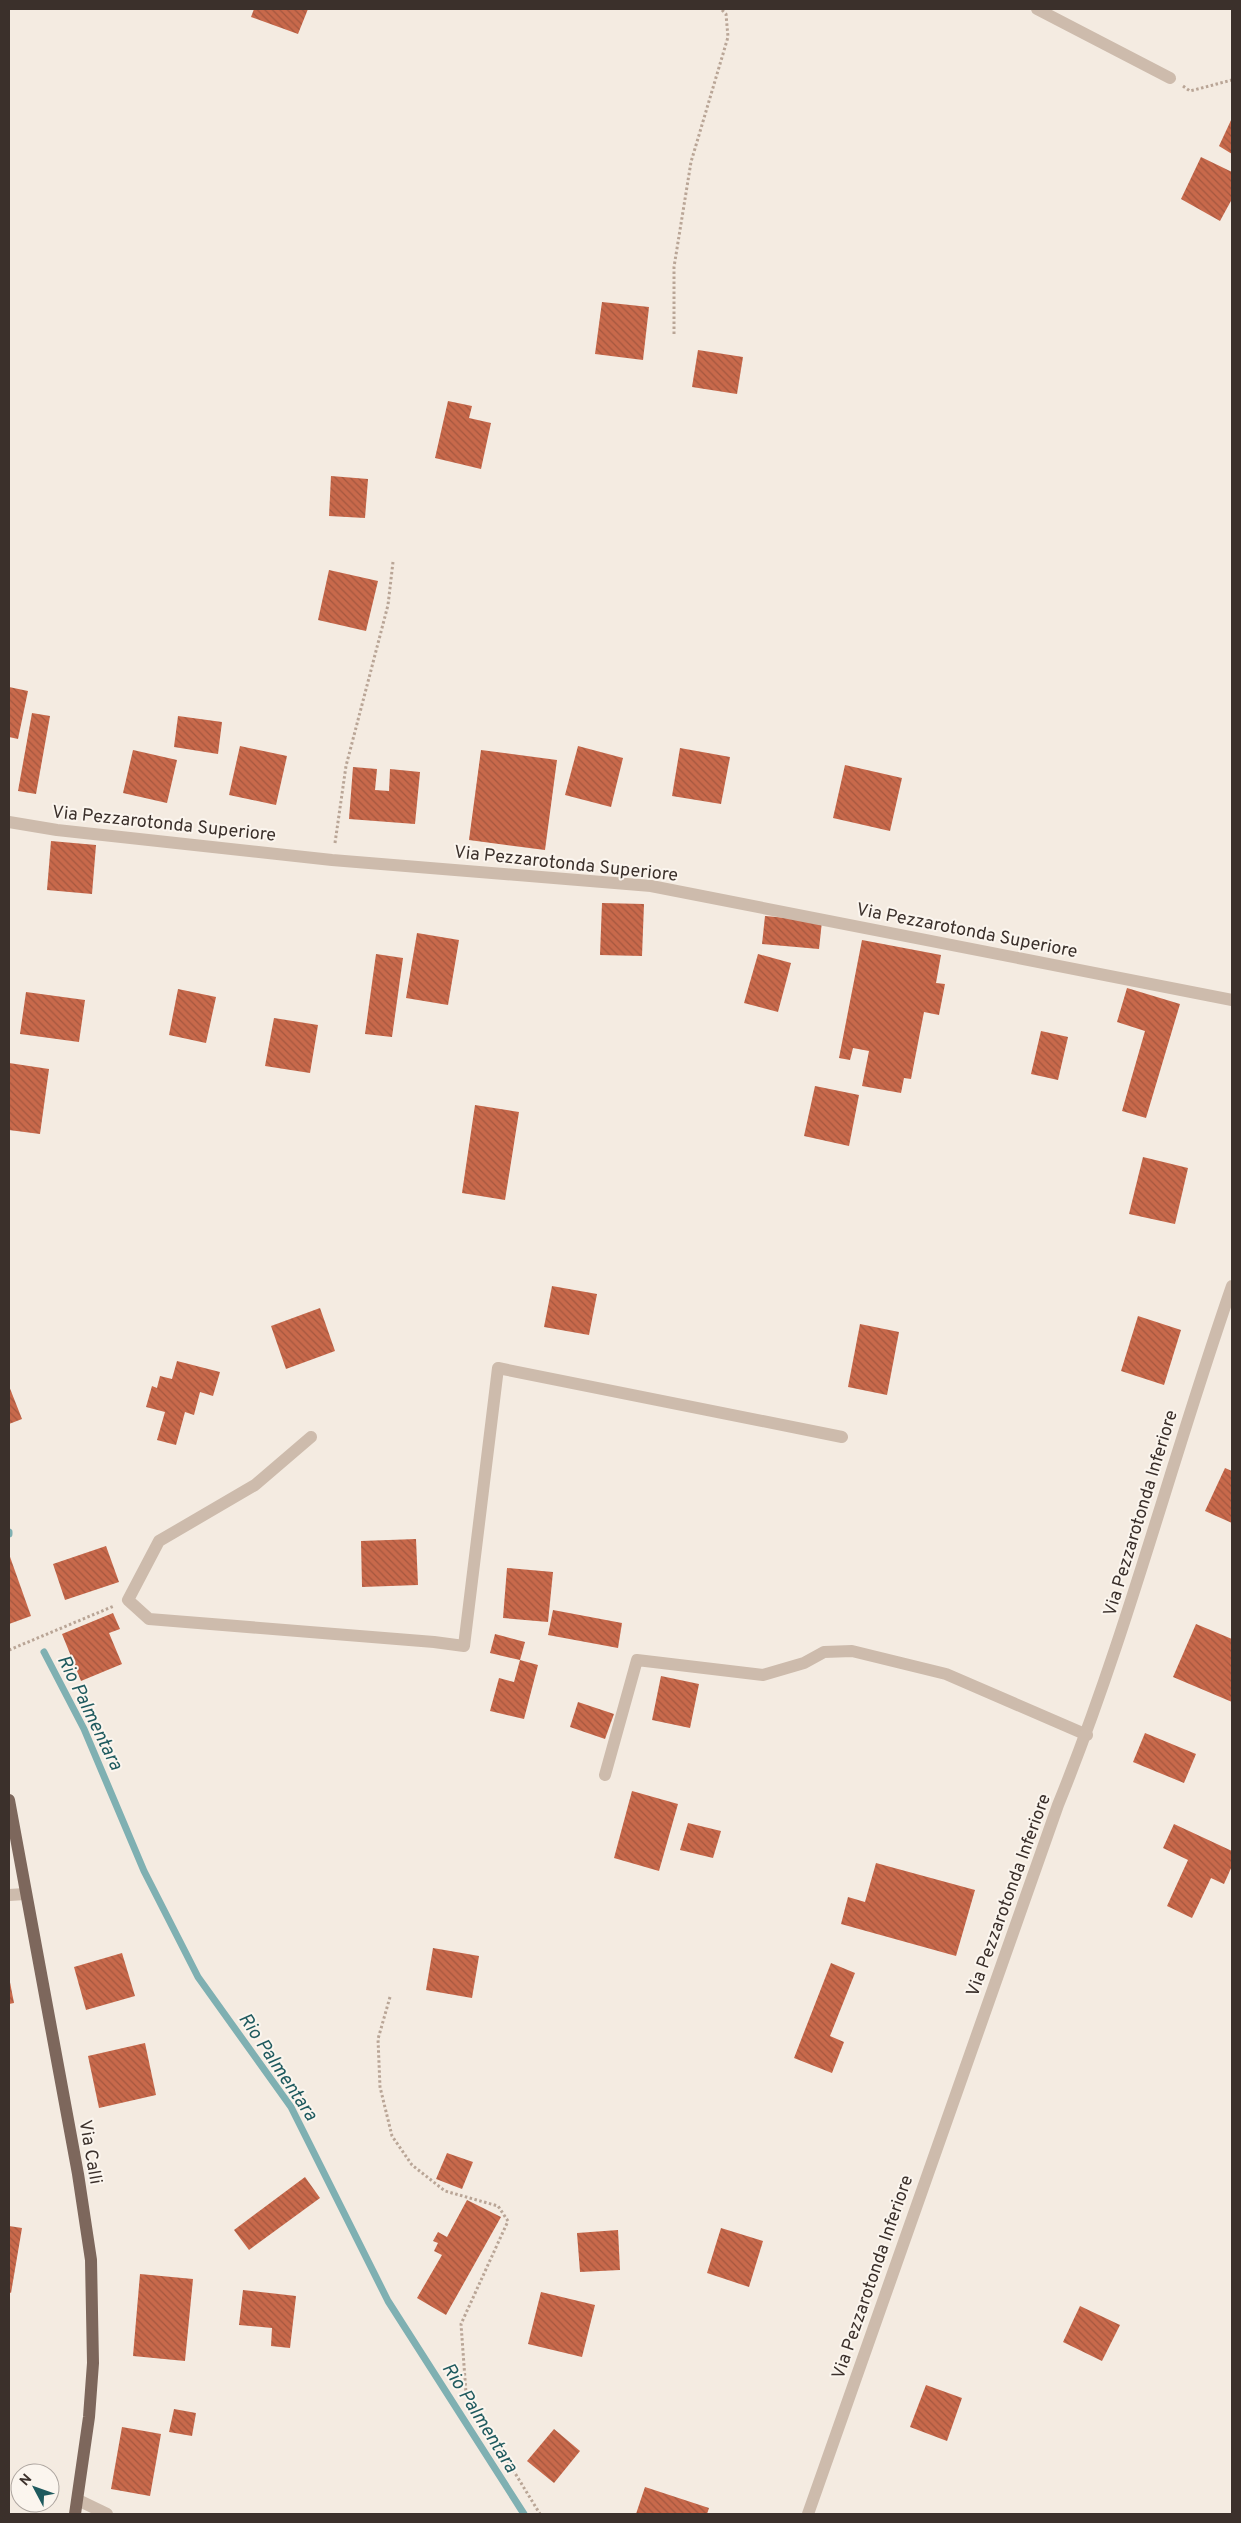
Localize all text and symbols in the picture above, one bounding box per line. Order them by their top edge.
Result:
street label: Via Pezzarotonda Superiore [51,801,277,848]
street label: Via Pezzarotonda Superiore [453,841,679,888]
street label: Via Pezzarotonda Superiore [854,899,1079,964]
street label: Via Pezzarotonda Inferiore [1099,1408,1184,1619]
water label: Rio Palmentara [51,1651,128,1775]
street label: Via Pezzarotonda Inferiore [962,1791,1057,2000]
water label: Rio Palmentara [232,2008,322,2126]
street label: Via Calli [73,2118,107,2186]
street label: Via Pezzarotonda Inferiore [828,2172,919,2383]
water label: Rio Palmentara [436,2359,523,2478]
north arrow [10,2463,60,2513]
text: N [17,2471,36,2490]

